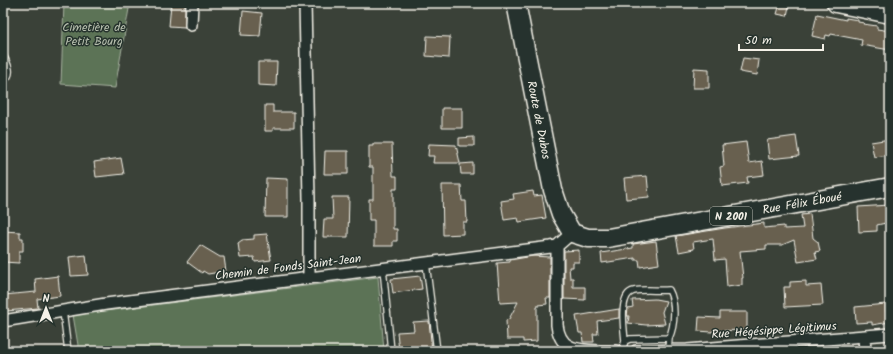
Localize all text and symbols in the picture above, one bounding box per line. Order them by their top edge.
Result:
park label: Cimetière de Petit Bourg [62,18,126,51]
scale bar [739,26,823,52]
text: 50 m [745,31,772,50]
street label: Route de Dubos [522,79,555,161]
street label: Rue Félix Éboué [761,187,844,220]
road number: N 2001 [710,207,752,225]
street label: Chemin de Fonds Saint-Jean [214,249,362,286]
north arrow [26,288,66,328]
text: N [43,290,50,308]
street label: Rue Hégésippe Légitimus [711,317,837,344]

